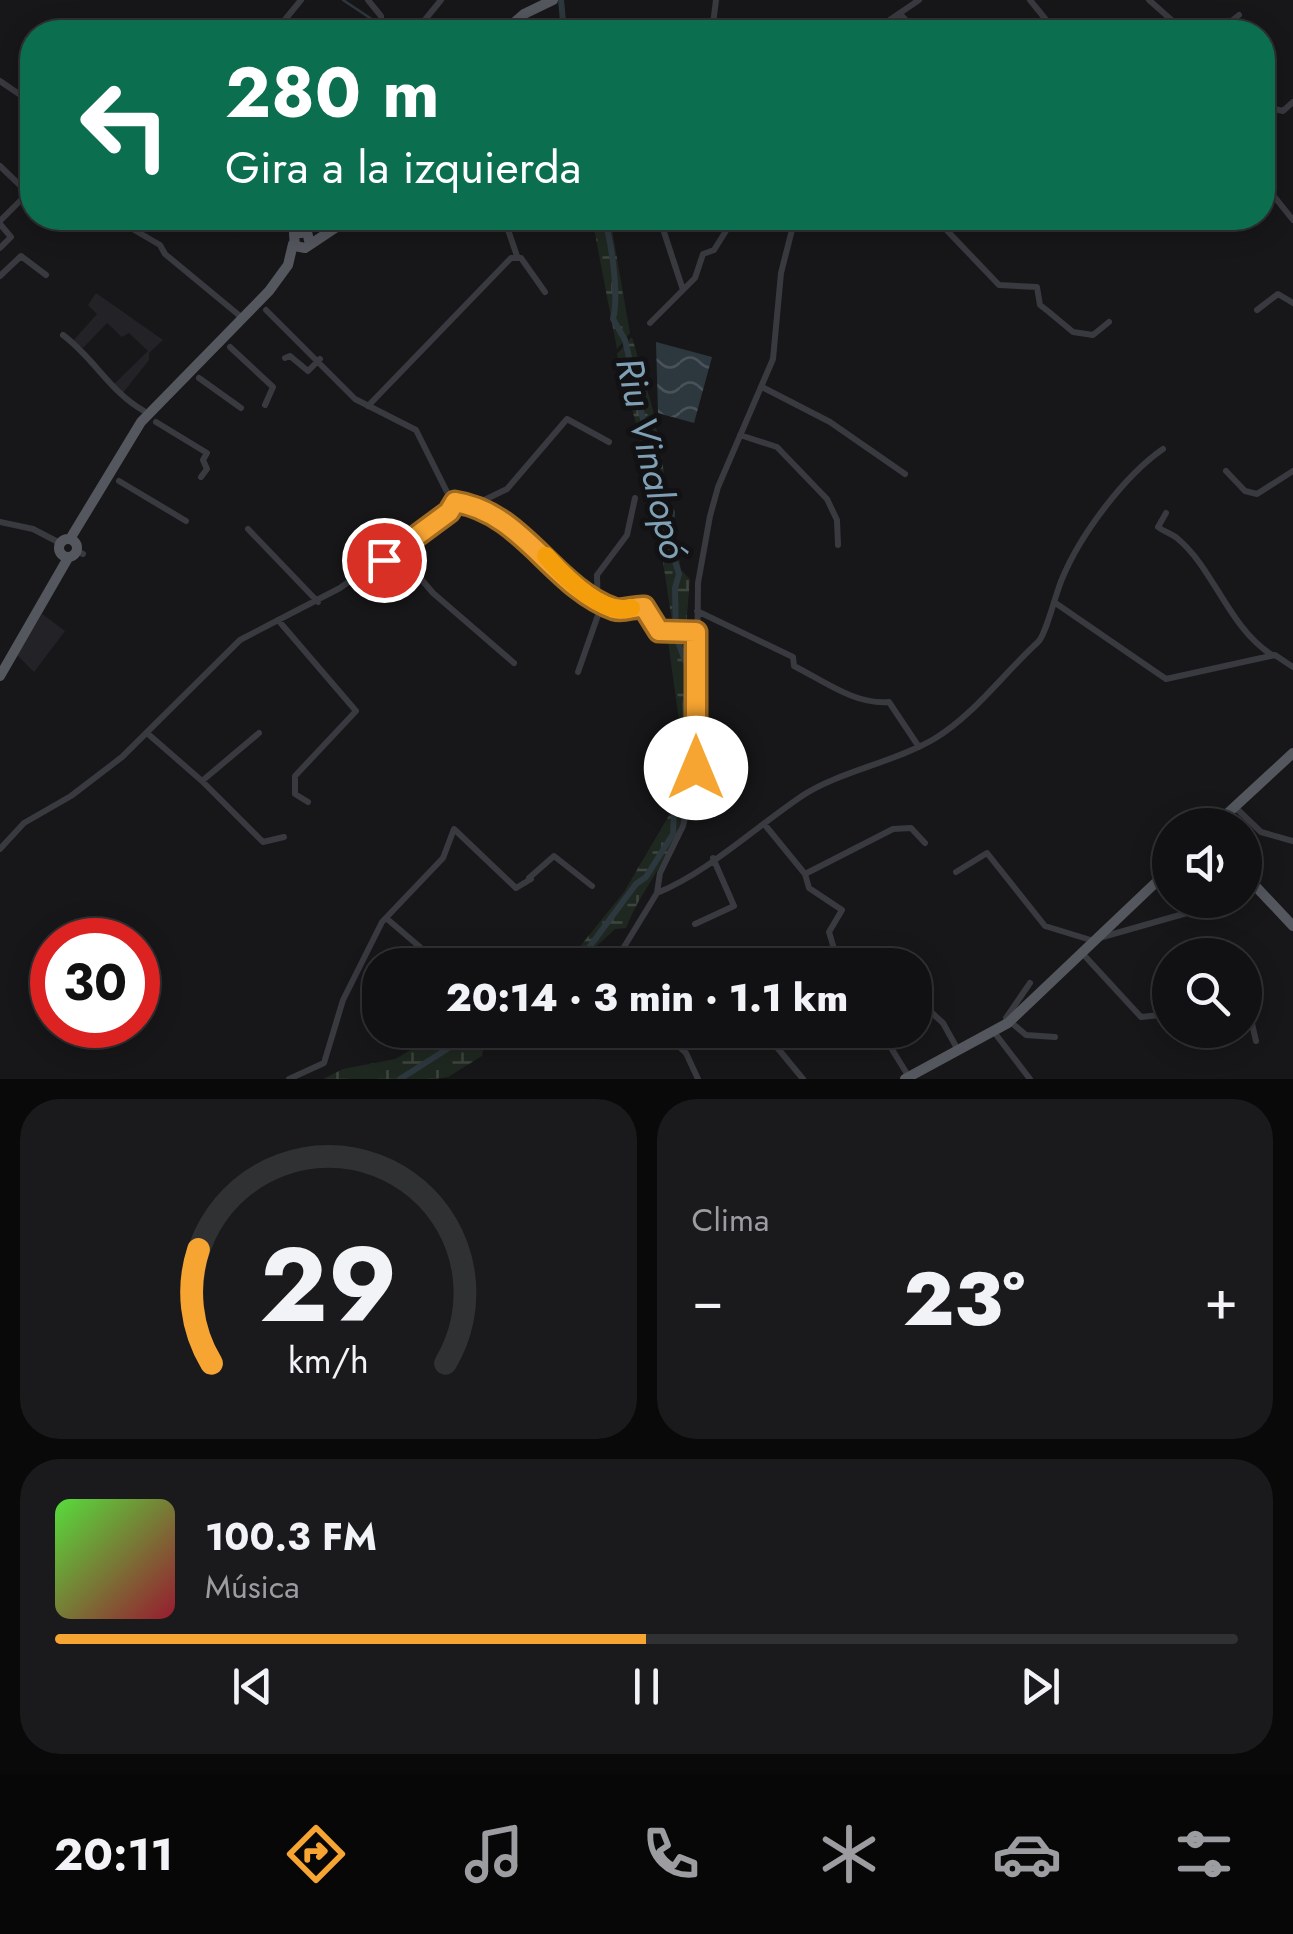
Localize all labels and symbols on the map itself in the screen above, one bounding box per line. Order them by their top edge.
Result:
water label: Riu Vinalopó [602,352,702,564]
pin [342,518,427,603]
position arrow [644,716,748,820]
speed limit sign: 30 [30,918,160,1048]

